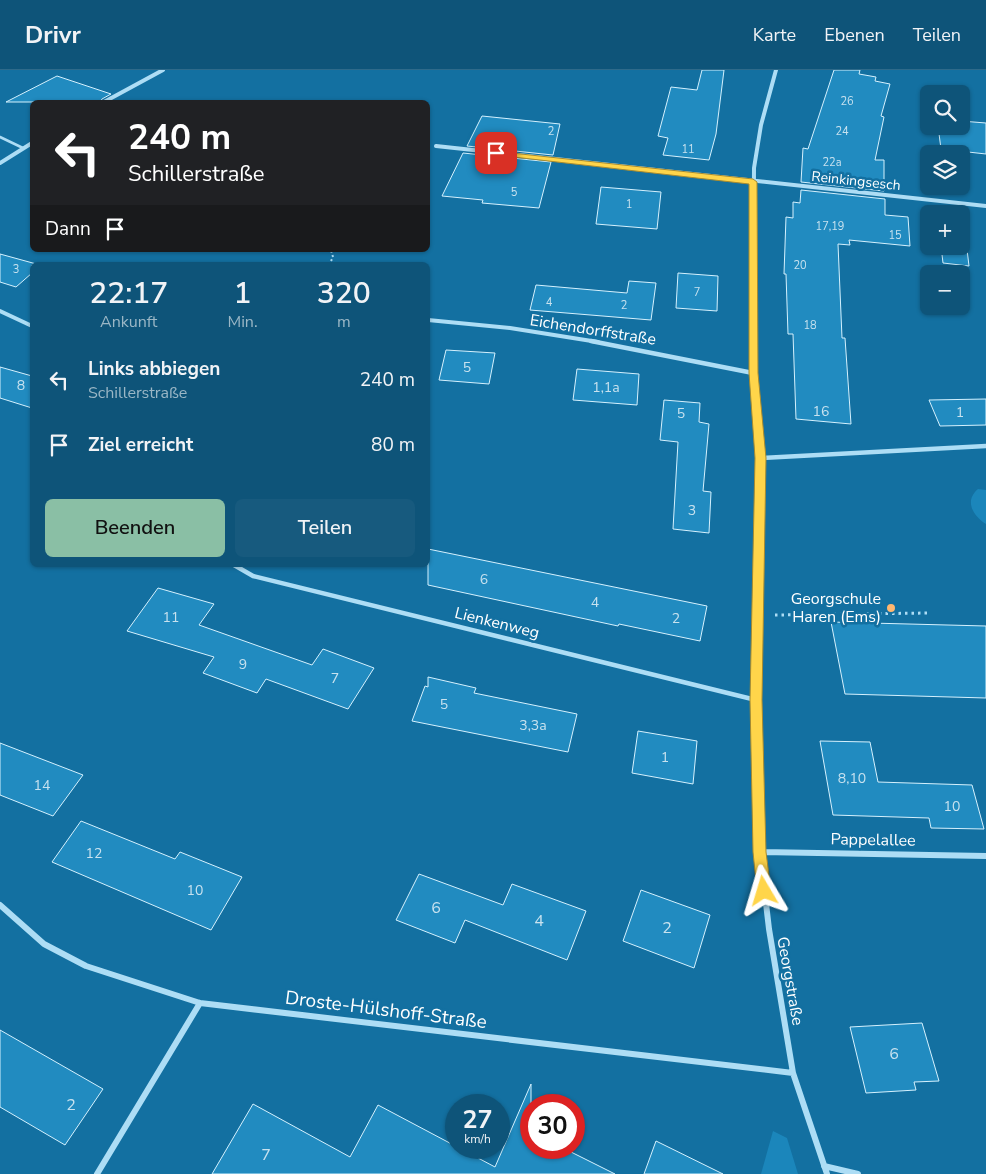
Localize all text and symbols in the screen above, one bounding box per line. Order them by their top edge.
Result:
text: Drivr [25,19,81,51]
text: Karte [753,23,796,47]
text: Ebenen [824,23,885,47]
text: Teilen [913,23,961,47]
map controls [920,85,970,315]
button: search [920,85,970,135]
house number: 26 [840,94,854,109]
text: 240 m [128,114,231,161]
icon: left [45,120,110,185]
house number: 2 [548,124,554,139]
house number: 24 [835,124,849,139]
pin [475,132,517,174]
icon: arrive [482,139,510,167]
house number: 11 [681,142,695,157]
button: layers [920,145,970,195]
house number: 22a [822,155,842,170]
text: Schillerstraße [128,159,265,189]
street label: Reinkingsesch [810,167,902,195]
house number: 5 [511,185,518,200]
house number: 1 [626,197,632,212]
button: + [920,205,970,255]
icon: arrive [101,215,129,243]
text: Dann [45,216,91,242]
house number: 17,19 [816,219,844,234]
house number: 15 [888,228,902,243]
house number: 20 [793,258,807,273]
house number: 3 [13,262,19,277]
button: − [920,265,970,315]
text: 22:17 [89,273,168,314]
text: 1 [234,273,252,314]
text: 320 [317,273,371,314]
house number: 7 [694,285,700,300]
house number: 4 [546,295,553,310]
house number: 2 [621,298,627,313]
street label: Eichendorffstraße [528,309,658,351]
text: Ankunft [100,311,157,333]
text: Min. [227,311,258,333]
text: m [337,311,351,333]
house number: 18 [803,318,817,333]
text: Links abbiegen [88,356,220,382]
house number: 5 [463,358,471,377]
icon: left [45,366,73,394]
text: 240 m [360,367,415,393]
house number: 8 [17,376,25,395]
house number: 1,1a [592,378,620,397]
text: Schillerstraße [88,382,187,404]
house number: 16 [813,402,829,421]
house number: 1 [956,403,964,422]
house number: 5 [677,404,685,423]
icon: arrive [45,431,73,459]
text: Ziel erreicht [88,432,193,458]
text: 80 m [371,432,415,458]
button: Beenden [45,499,225,557]
button: Teilen [235,499,415,557]
house number: 3 [688,501,696,520]
house number: 6 [480,570,488,589]
place label: Georgschule Haren (Ems) [791,588,881,628]
house number: 4 [591,593,599,612]
street label: Lienkenweg [452,602,542,644]
marker: Georgschule Haren (Ems) [885,602,897,614]
house number: 11 [163,608,179,627]
house number: 2 [672,609,680,628]
house number: 9 [239,655,247,674]
house number: 7 [331,669,339,688]
house number: 5 [440,695,448,714]
house number: 3,3a [519,716,547,735]
house number: 1 [661,748,669,767]
house number: 8,10 [838,769,866,788]
house number: 14 [34,776,50,795]
house number: 10 [944,797,960,816]
street label: Pappelallee [830,828,916,852]
house number: 12 [86,844,102,863]
position arrow [737,864,789,916]
house number: 10 [187,881,203,900]
house number: 6 [431,897,441,919]
house number: 4 [534,910,544,932]
house number: 2 [662,917,672,939]
street label: Georgstraße [771,935,809,1027]
street label: Droste-Hülshoff-Straße [284,985,488,1035]
house number: 6 [889,1043,899,1065]
house number: 2 [66,1094,76,1116]
speed limit sign: 30 [520,1094,585,1159]
text: 27 [462,1103,493,1137]
text: km/h [464,1131,491,1147]
house number: 7 [261,1144,271,1166]

